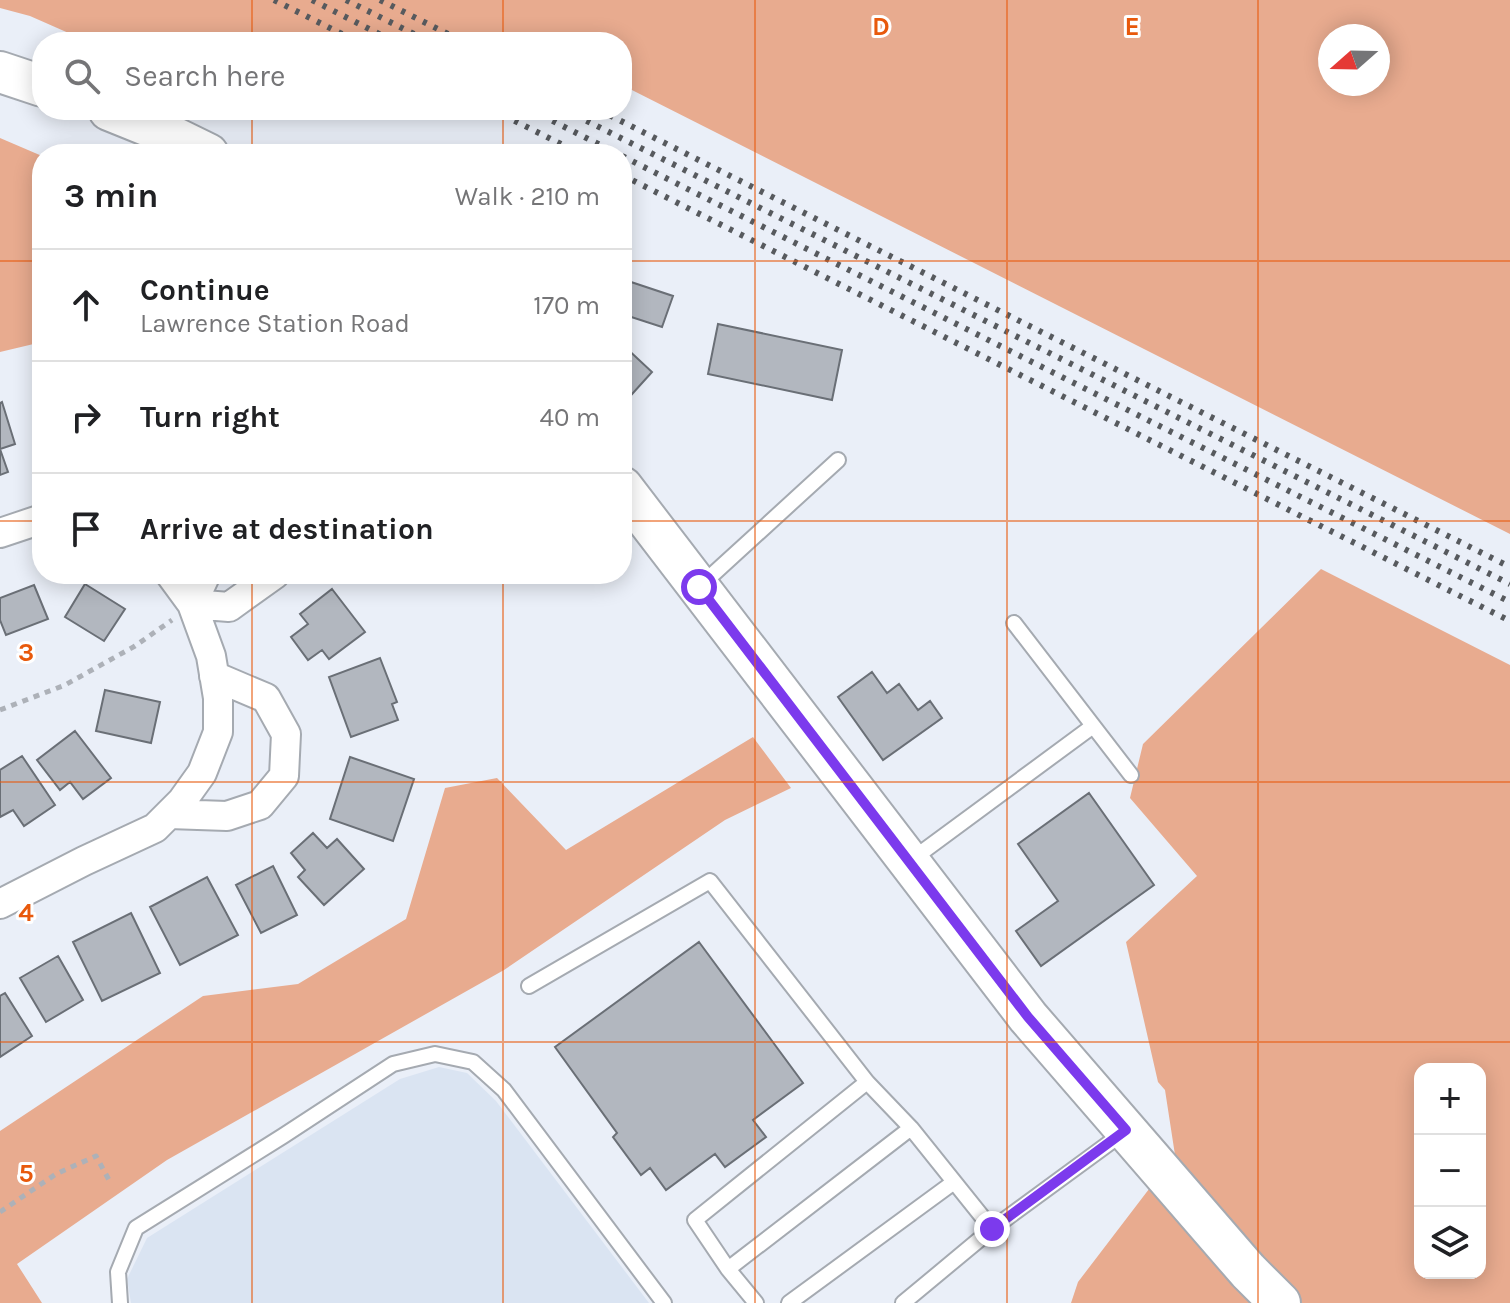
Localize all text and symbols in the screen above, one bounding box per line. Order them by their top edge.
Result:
text: D [872,11,890,42]
text: E [1124,11,1140,42]
north arrow [1318,24,1390,96]
search box [32,32,632,120]
icon: search [60,54,104,98]
text: Search here [124,58,285,94]
text: 3 min [64,176,158,216]
text: Walk · 210 m [455,181,600,212]
text: Continue [140,272,270,308]
icon: ahead [64,283,108,327]
text: 170 m [533,290,600,321]
text: Lawrence Station Road [140,308,410,339]
icon: right [64,395,108,439]
text: Turn right [140,399,280,435]
text: 40 m [540,402,600,433]
icon: arrive [64,507,108,551]
text: Arrive at destination [140,511,434,547]
route start [681,569,717,605]
text: 3 [18,637,34,668]
text: 4 [18,897,34,928]
map controls [1414,1063,1486,1279]
button: + [1414,1063,1486,1135]
button: − [1414,1135,1486,1207]
text: 5 [18,1158,34,1189]
button: layers [1414,1207,1486,1279]
route end [974,1211,1010,1247]

